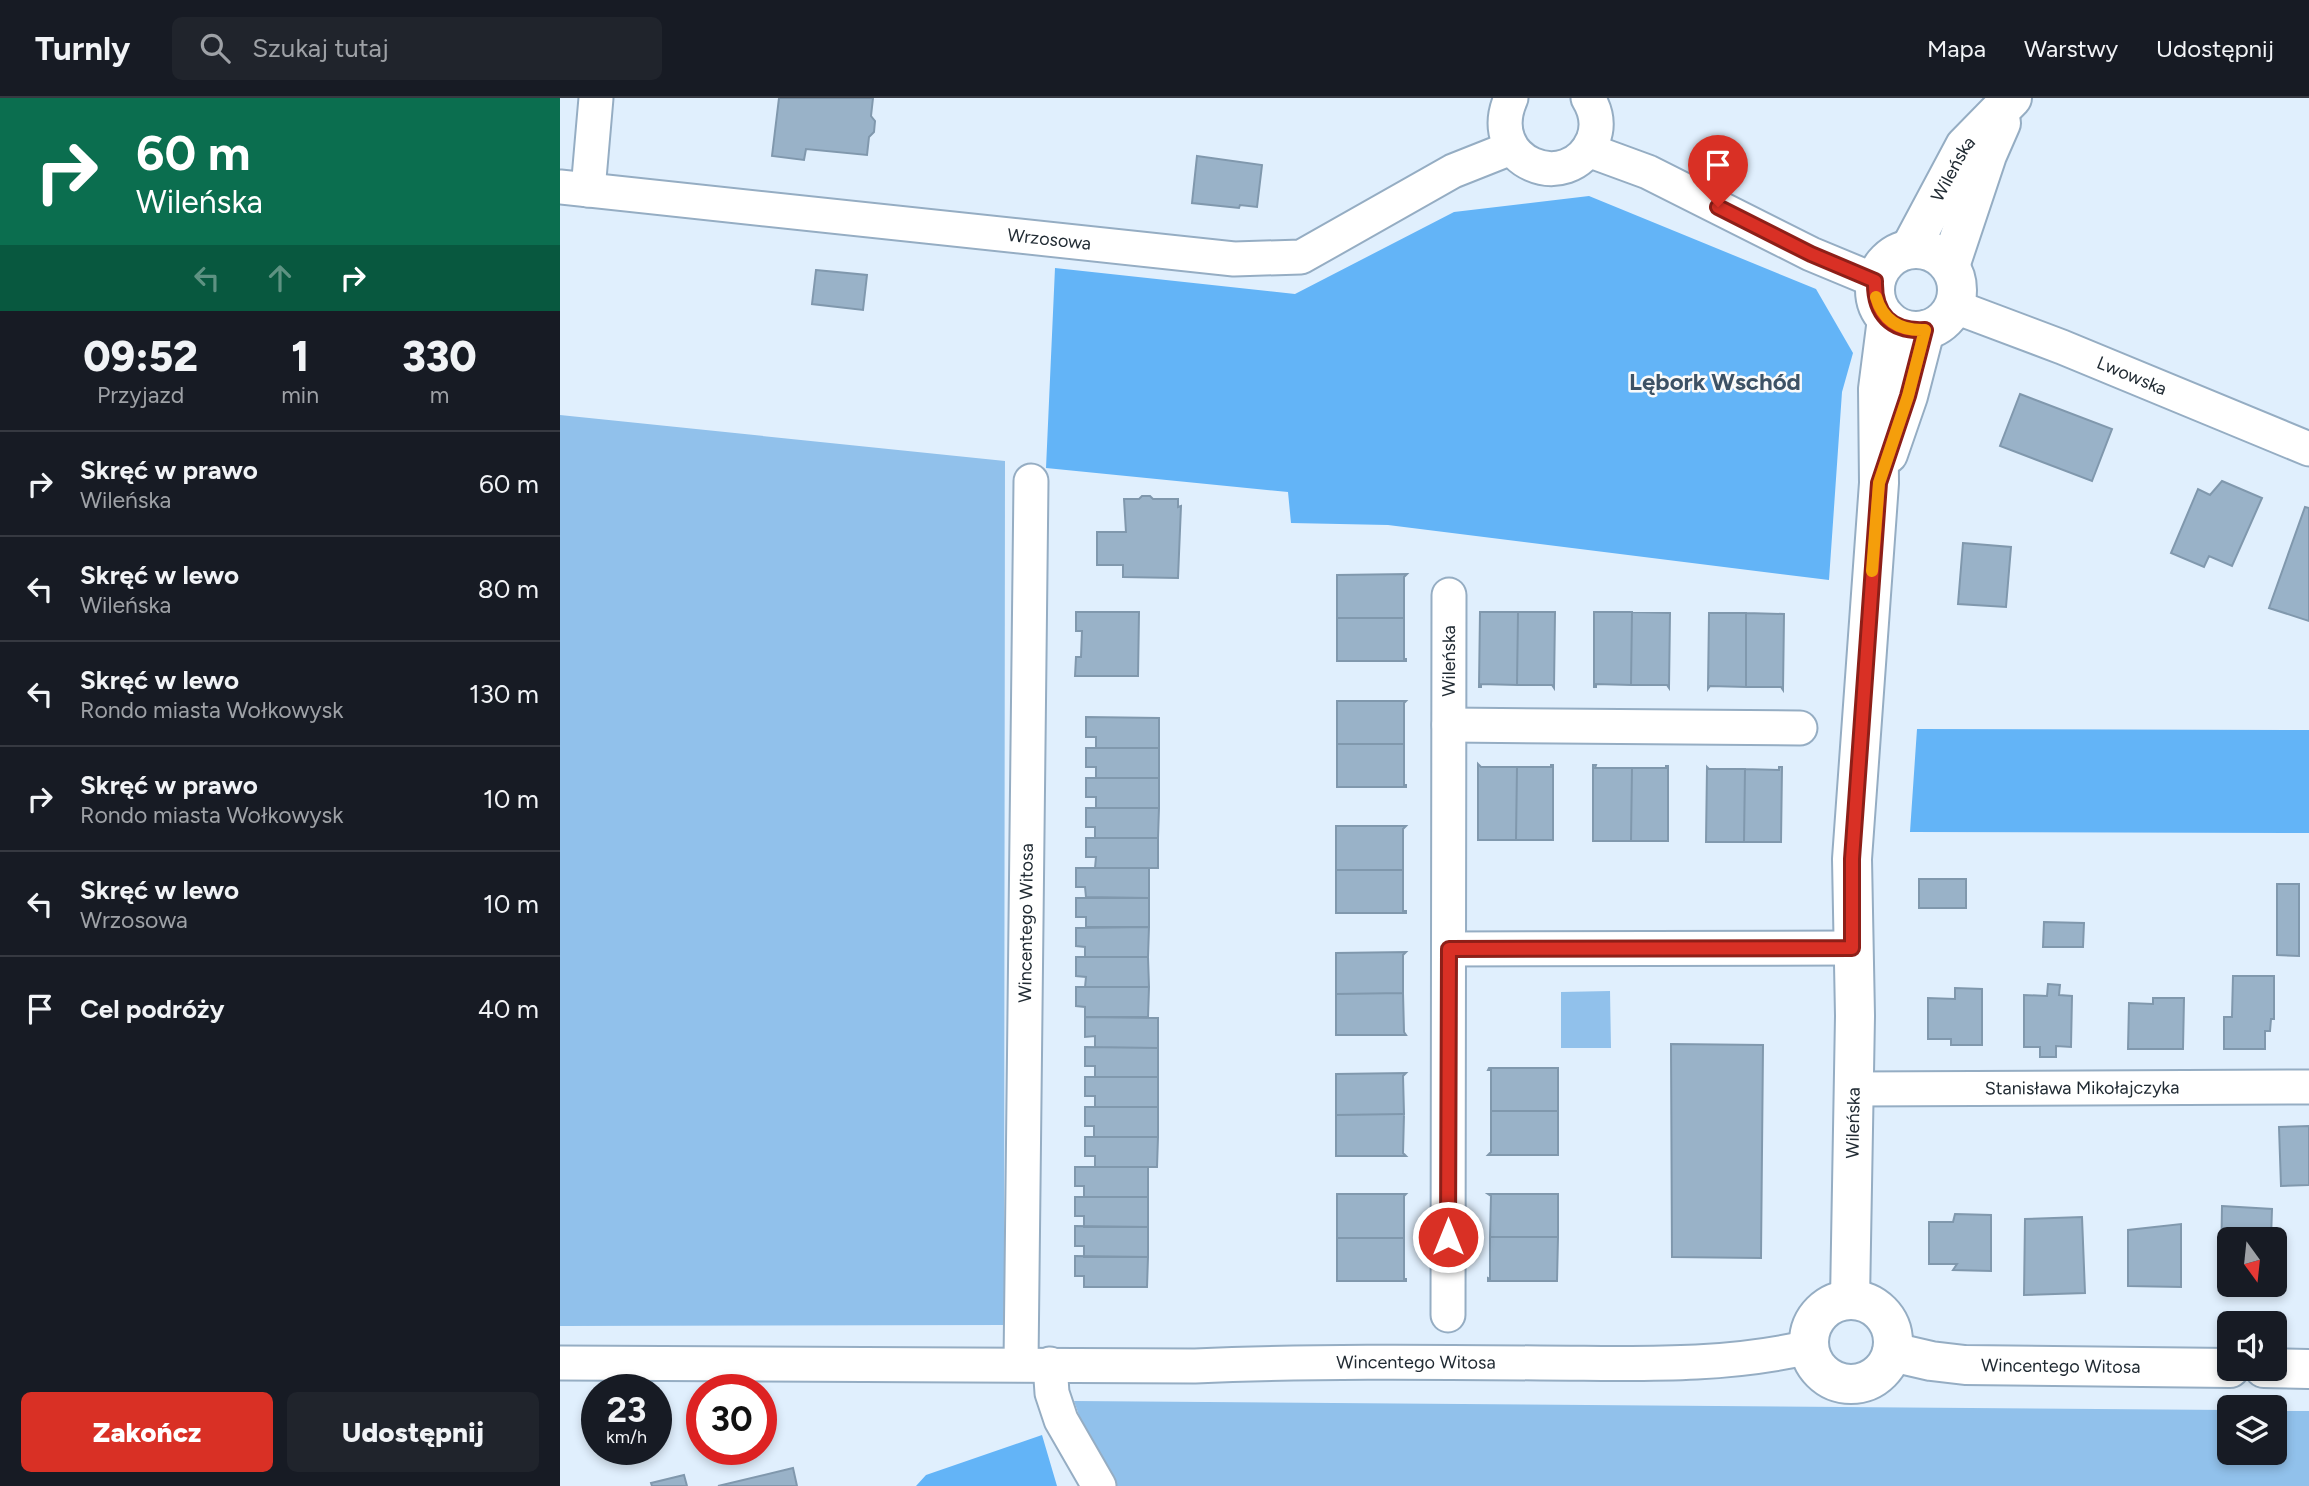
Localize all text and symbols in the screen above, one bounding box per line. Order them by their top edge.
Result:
search box [172,17,662,80]
text: Turnly [35,29,130,68]
icon: search [196,29,234,67]
text: Szukaj tutaj [252,32,389,64]
text: Mapa [1927,34,1986,63]
text: Warstwy [2024,34,2118,63]
text: Udostępnij [2156,34,2274,63]
text: 60 m [136,123,251,182]
icon: right [21,126,112,217]
street label: Wileńska [1926,131,1980,205]
pin [1688,135,1748,207]
icon: arrive [1699,146,1737,184]
text: Wileńska [136,183,263,221]
street label: Wrzosowa [1006,224,1092,255]
icon: left [188,259,226,297]
icon: ahead [261,259,299,297]
icon: right [334,259,372,297]
text: 09:52 [83,331,198,382]
text: 1 [291,331,309,382]
text: 330 [402,331,477,382]
street label: Lwowska [2094,352,2170,400]
district label: Lębork Wschód [1629,367,1801,396]
text: Przyjazd [97,381,184,409]
text: min [281,381,319,409]
text: m [430,381,449,409]
text: Skręć w prawo [80,454,258,486]
icon: right [21,465,59,503]
text: 60 m [479,468,539,500]
text: Wileńska [80,486,171,514]
text: Skręć w lewo [80,559,239,591]
icon: left [21,570,59,608]
text: 80 m [478,573,539,605]
text: Wileńska [80,591,171,619]
street label: Wileńska [1438,625,1460,697]
text: Skręć w lewo [80,664,239,696]
icon: left [21,675,59,713]
text: 130 m [469,678,539,710]
text: Rondo miasta Wołkowysk [80,696,343,724]
text: Skręć w prawo [80,769,258,801]
icon: right [21,780,59,818]
text: 10 m [483,783,539,815]
text: Rondo miasta Wołkowysk [80,801,343,829]
street label: Wincentego Witosa [1014,843,1038,1003]
text: Skręć w lewo [80,874,239,906]
icon: left [21,885,59,923]
text: 10 m [483,888,539,920]
text: Wrzosowa [80,906,188,934]
icon: arrive [21,990,59,1028]
text: Cel podróży [80,993,224,1025]
text: 40 m [478,993,539,1025]
street label: Stanisława Mikołajczyka [1985,1077,2179,1099]
street label: Wileńska [1841,1087,1865,1159]
position arrow [1411,1200,1485,1274]
north arrow [2217,1227,2287,1297]
map controls [2217,1227,2287,1465]
button: sound [2217,1311,2287,1381]
street label: Wincentego Witosa [1336,1351,1496,1374]
street label: Wincentego Witosa [1981,1354,2141,1378]
speed limit sign: 30 [686,1374,777,1465]
text: 23 [607,1389,646,1431]
button: Zakończ [21,1392,273,1472]
button: Udostępnij [287,1392,539,1472]
button: layers [2217,1395,2287,1465]
text: km/h [606,1426,647,1448]

